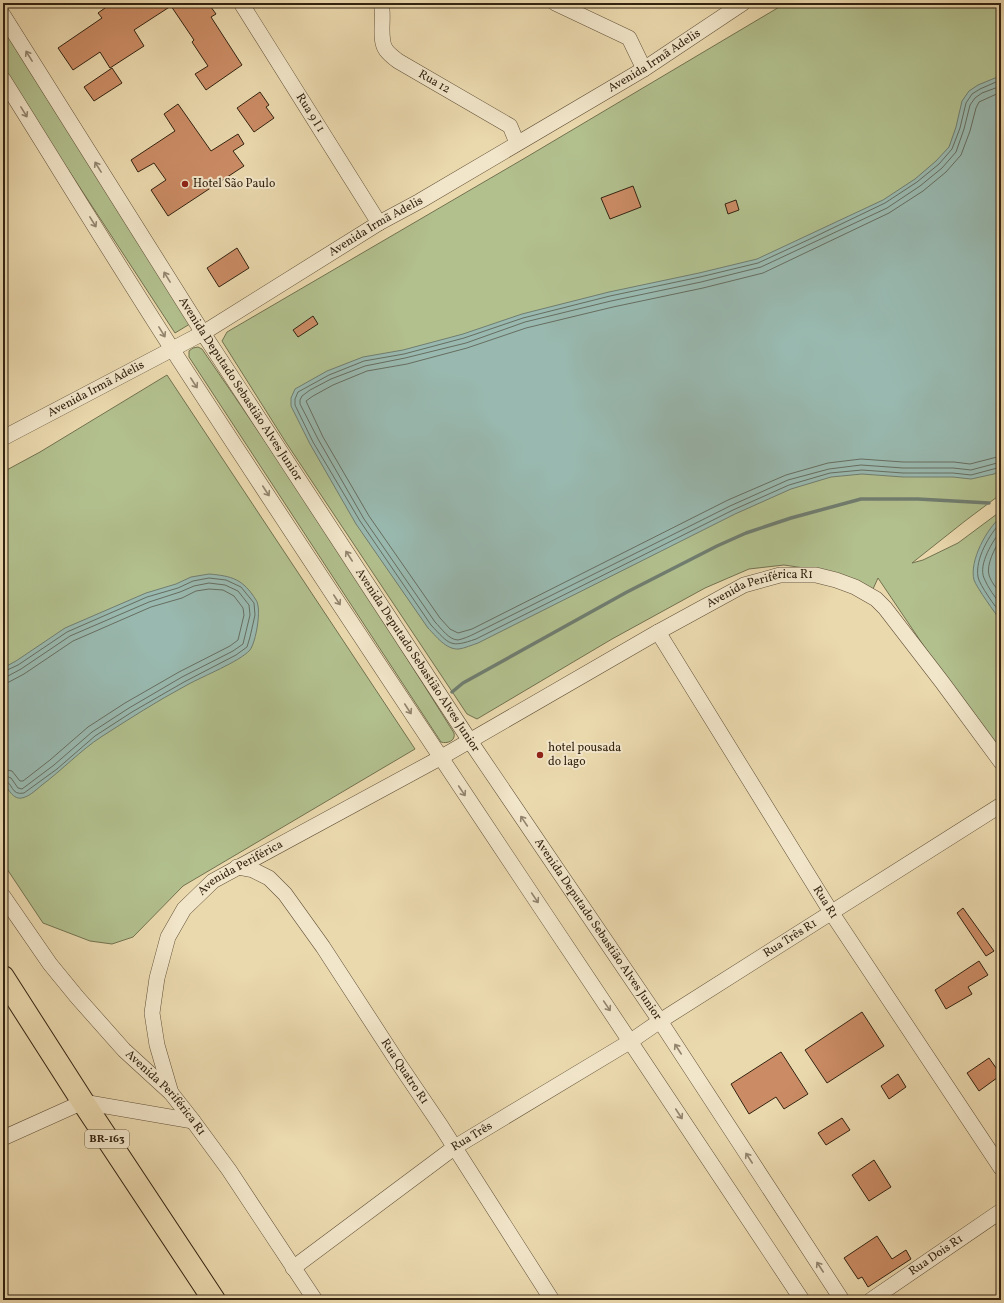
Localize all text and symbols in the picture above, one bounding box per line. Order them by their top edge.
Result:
street label: Avenida Irmã Adelis [605,25,704,96]
one-way arrow [25,51,33,62]
street label: Rua 12 [415,66,453,98]
street label: Rua 9 I 1 [292,91,328,136]
one-way arrow [20,106,28,118]
one-way arrow [94,161,102,172]
place label: Hotel São Paulo [193,176,275,192]
marker: Hotel São Paulo [180,179,190,189]
street label: Avenida Irmã Adelis [326,193,426,260]
one-way arrow [89,216,97,228]
one-way arrow [163,272,171,283]
street label: Avenida Deputado Sebastião Alves Junior [174,294,306,484]
one-way arrow [158,326,166,338]
street label: Avenida Irmã Adelis [45,357,147,421]
one-way arrow [190,377,198,388]
one-way arrow [262,485,270,497]
one-way arrow [344,550,352,562]
street label: Avenida Deputado Sebastião Alves Junior [351,565,483,755]
street label: Avenida Periférica R1 [704,567,813,612]
one-way arrow [333,594,341,605]
one-way arrow [404,703,412,714]
place label: hotel pousada do lago [548,740,621,770]
marker: hotel pousada do lago [535,750,545,760]
one-way arrow [458,785,466,796]
one-way arrow [520,816,528,827]
street label: Avenida Deputado Sebastião Alves Junior [530,835,665,1024]
street label: Avenida Periférica [194,837,286,899]
street label: Rua R1 [809,883,842,922]
one-way arrow [531,892,539,903]
street label: Rua Três R1 [760,916,820,962]
one-way arrow [603,1000,611,1011]
street label: Rua Quatro R1 [377,1036,432,1108]
one-way arrow [674,1044,682,1055]
street label: Avenida Periférica R1 [122,1047,209,1139]
one-way arrow [676,1108,684,1120]
street label: Rua Três [448,1118,496,1155]
road number: BR-163 [85,1130,129,1148]
one-way arrow [745,1153,753,1164]
street label: Rua Dois R1 [906,1231,967,1280]
one-way arrow [816,1262,824,1273]

